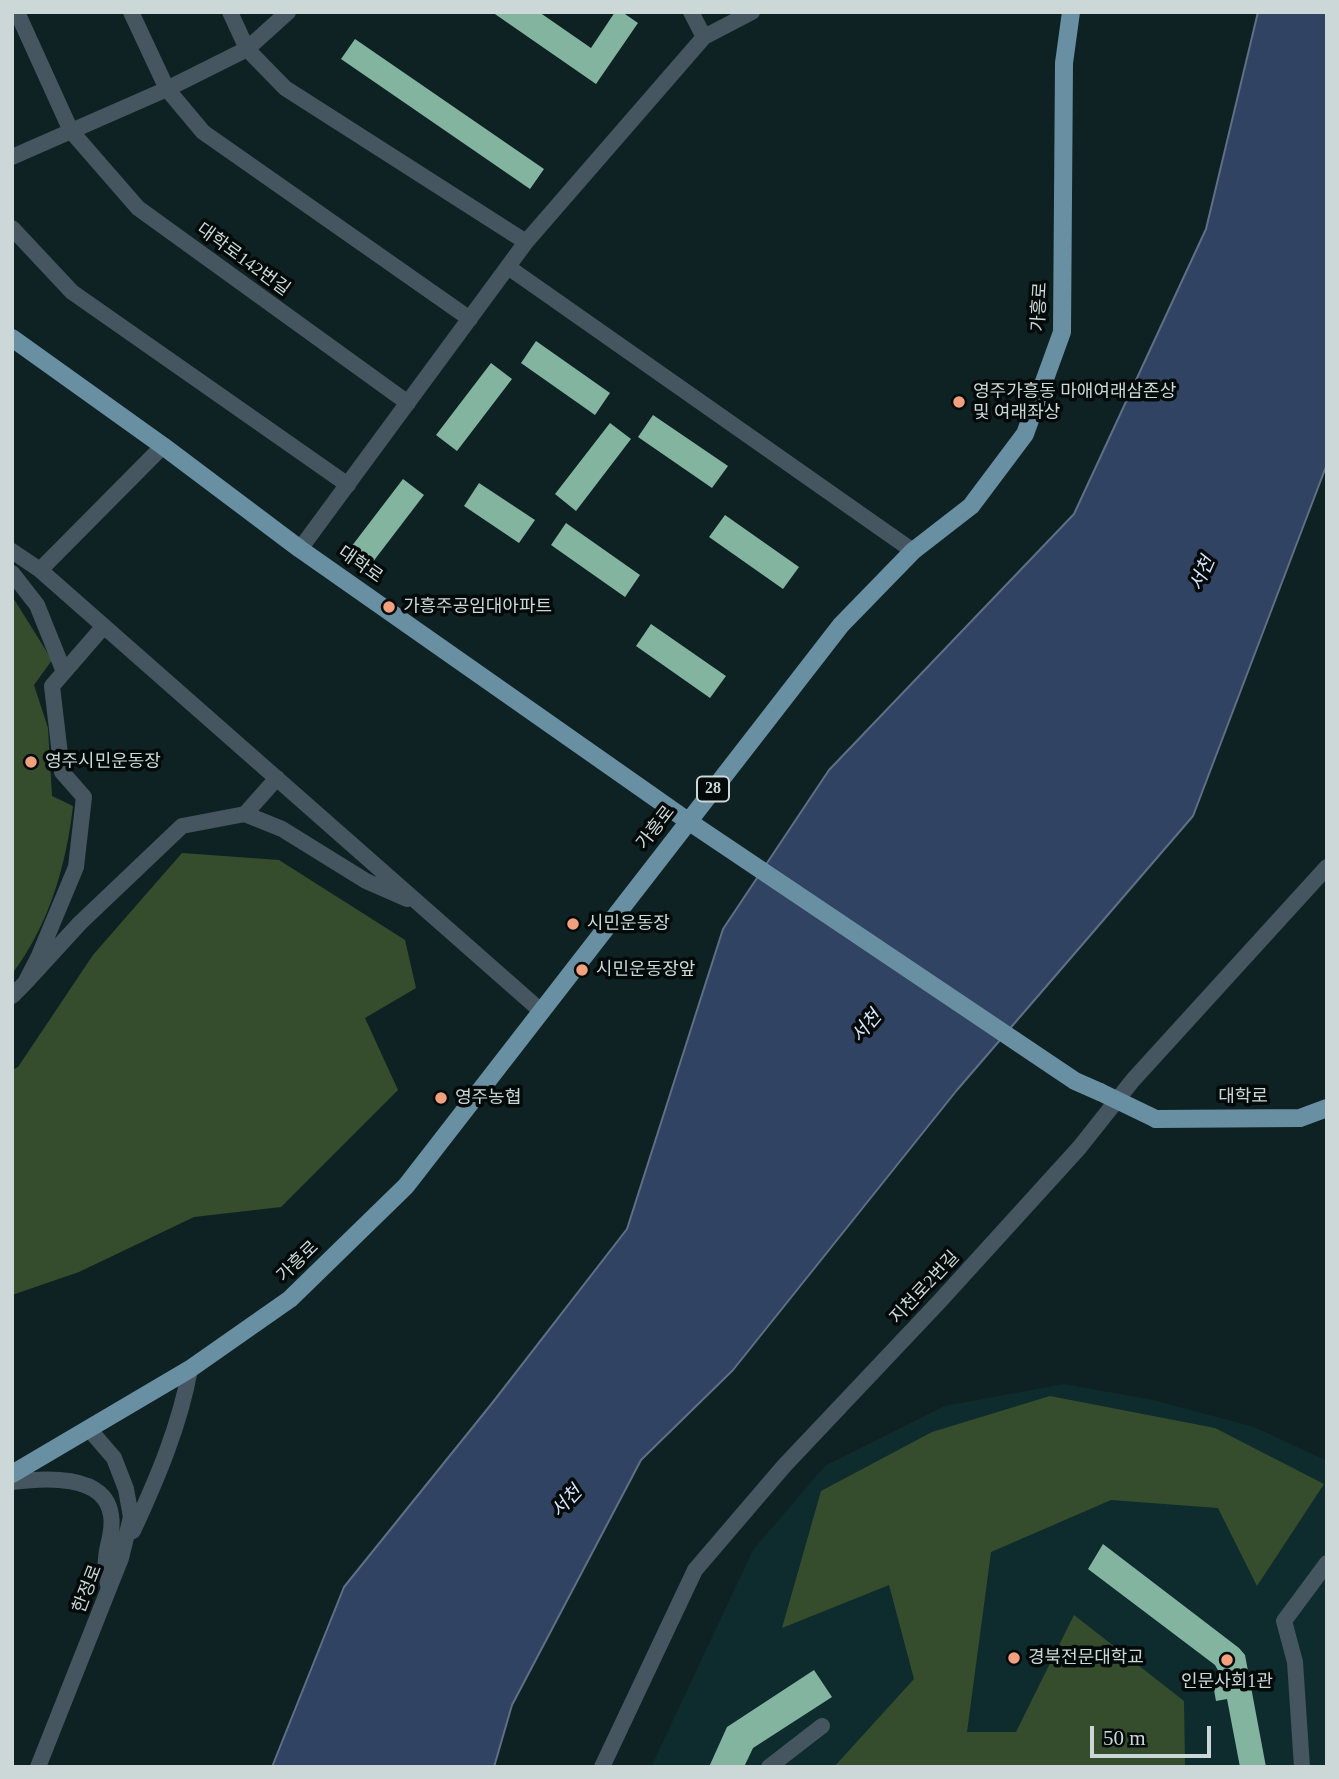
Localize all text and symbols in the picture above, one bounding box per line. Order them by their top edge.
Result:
street label: 대학로142번길 [192,219,294,301]
street label: 가흥로 [1028,282,1052,332]
place label: 영주가흥동 마애여래삼존상 및 여래좌상 [973,381,1176,424]
marker: 영주가흥동 마애여래삼존상 및 여래좌상 [951,394,967,410]
street label: 대학로 [333,542,387,588]
water label: 서천 [1185,553,1221,595]
place label: 가흥주공임대아파트 [403,596,552,618]
marker: 가흥주공임대아파트 [381,599,397,615]
place label: 영주시민운동장 [45,751,161,773]
marker: 영주시민운동장 [23,754,39,770]
road number: 28 [697,776,729,802]
street label: 가흥로 [632,802,680,854]
place label: 시민운동장 [587,913,670,935]
marker: 시민운동장 [565,916,581,932]
place label: 시민운동장앞 [596,959,695,981]
marker: 시민운동장앞 [574,962,590,978]
water label: 서천 [847,1006,887,1048]
street label: 대학로 [1218,1086,1268,1108]
place label: 영주농협 [455,1087,521,1109]
marker: 영주농협 [433,1090,449,1106]
street label: 가흥로 [273,1237,323,1287]
street label: 지천로2번길 [886,1247,964,1329]
water label: 서천 [547,1481,587,1523]
street label: 한정로 [69,1562,107,1616]
place label: 경북전문대학교 [1028,1647,1144,1669]
marker: 경북전문대학교 [1006,1650,1022,1666]
marker: 인문사회1관 [1219,1652,1235,1668]
place label: 인문사회1관 [1181,1671,1273,1693]
scale bar [1094,1712,1215,1756]
text: 50 m [1103,1726,1146,1750]

